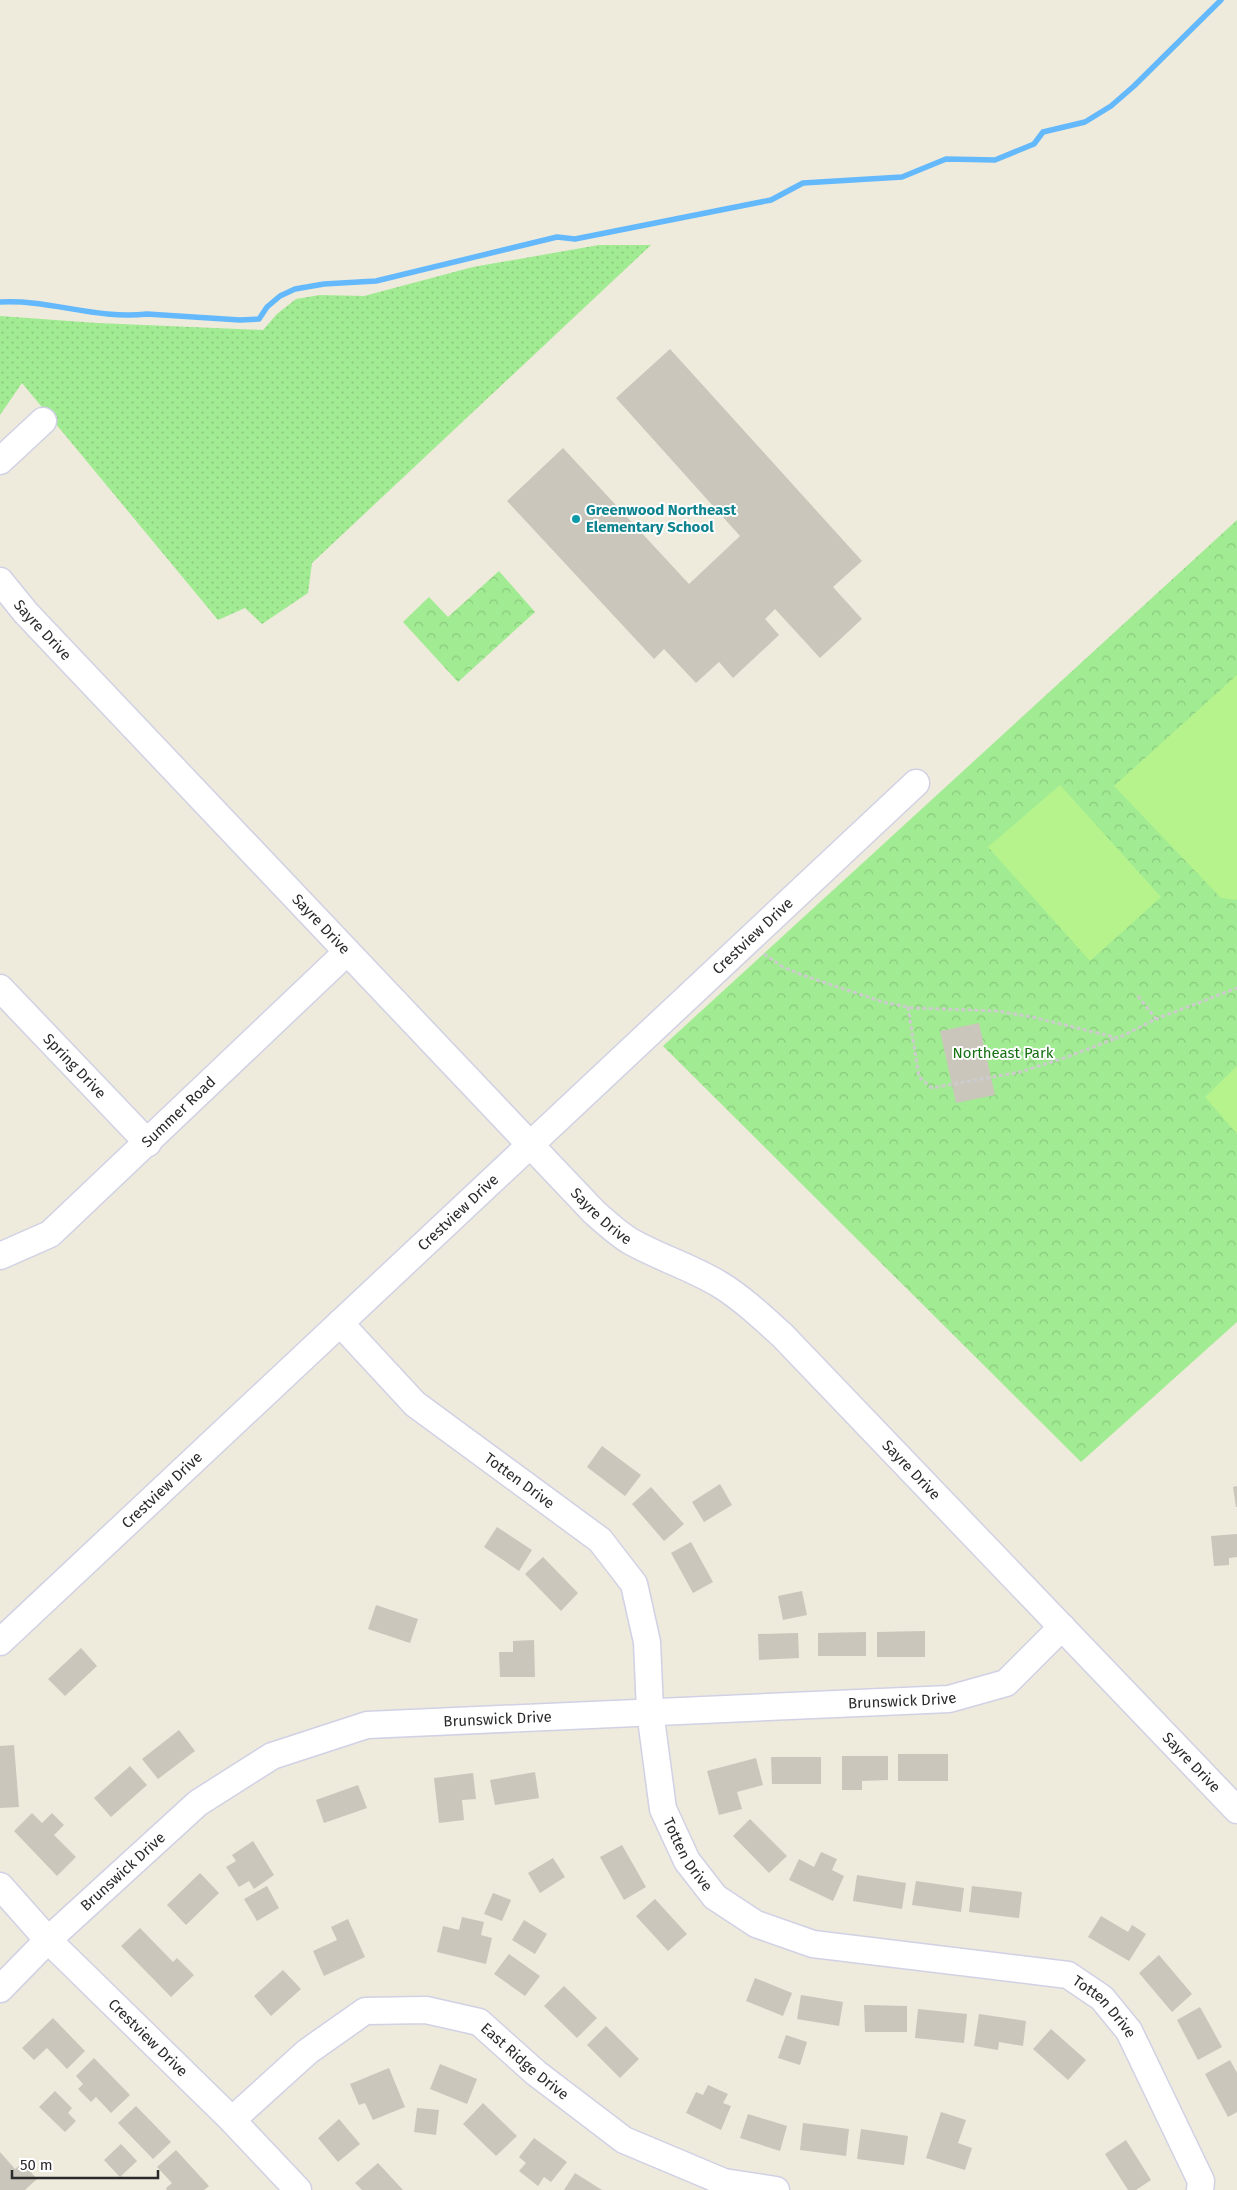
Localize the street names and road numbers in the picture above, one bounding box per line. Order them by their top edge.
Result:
street label: Sayre Drive [10,596,75,664]
street label: Sayre Drive [288,890,354,958]
street label: Crestview Drive [709,894,797,978]
street label: Spring Drive [39,1030,110,1102]
street label: Summer Road [138,1073,219,1151]
street label: Crestview Drive [414,1170,502,1255]
street label: Sayre Drive [567,1184,635,1249]
street label: Sayre Drive [878,1436,944,1504]
street label: Crestview Drive [118,1448,206,1532]
street label: Totten Drive [481,1449,558,1512]
street label: Brunswick Drive [848,1688,958,1713]
street label: Brunswick Drive [443,1708,552,1731]
street label: Sayre Drive [1159,1729,1224,1796]
street label: Totten Drive [659,1815,716,1895]
street label: Brunswick Drive [77,1828,169,1915]
street label: Totten Drive [1069,1972,1140,2041]
street label: Crestview Drive [104,1995,191,2080]
street label: East Ridge Drive [477,2019,572,2104]

